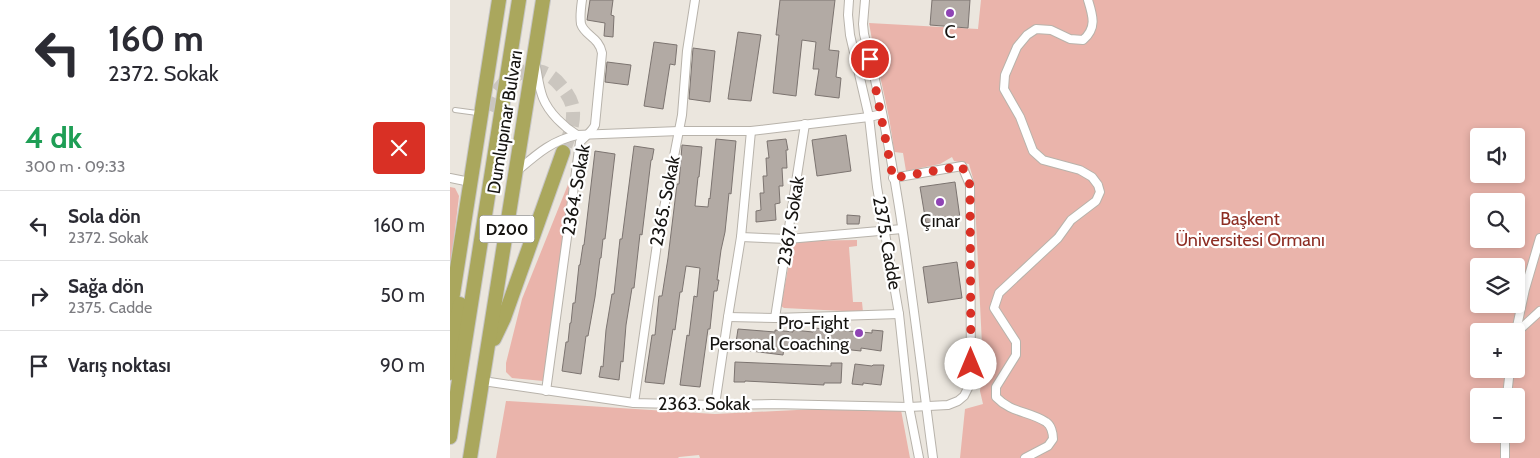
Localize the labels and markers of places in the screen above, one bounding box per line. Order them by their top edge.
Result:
marker: C [944,7,956,19]
place label: C [944,21,956,43]
pin [849,38,891,80]
marker: Çınar [934,196,946,208]
place label: Çınar [920,210,960,232]
place label: Pro-Fight Personal Coaching [710,312,850,355]
marker: Pro-Fight Personal Coaching [853,327,865,339]

